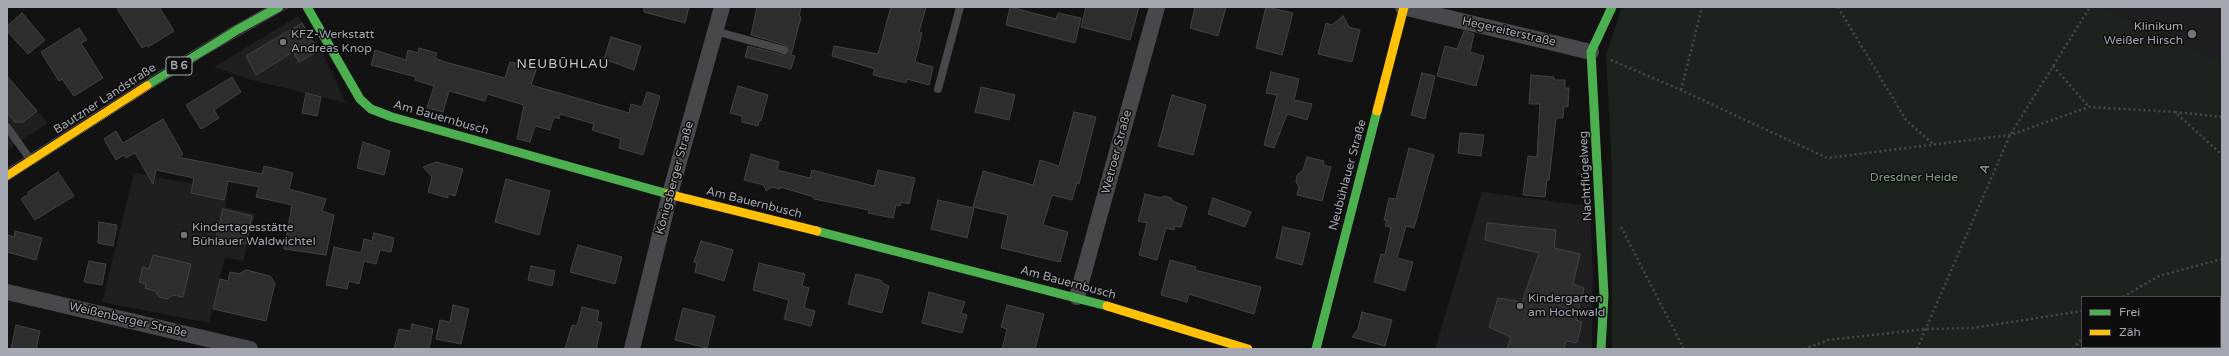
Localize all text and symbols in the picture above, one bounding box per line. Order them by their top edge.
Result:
street label: Hegereiterstraße [1461,14,1557,50]
place label: Klinikum Weißer Hirsch [2104,20,2183,48]
place label: KFZ-Werkstatt Andreas Knop [291,28,374,56]
marker: Klinikum Weißer Hirsch [2186,28,2198,40]
marker: KFZ-Werkstatt Andreas Knop [278,37,288,47]
road number: B 6 [166,57,192,75]
district label: NEUBÜHLAU [517,57,609,73]
street label: Bautzner Landstraße [51,61,159,137]
street label: Am Bauernbusch [392,98,490,138]
street label: Wetroer Straße [1099,108,1135,196]
street label: Neubühlauer Straße [1326,118,1370,232]
street label: Königsberger Straße [653,120,697,236]
street label: Nachtflügelweg [1576,130,1596,222]
street label: A [1977,162,1993,176]
park label: Dresdner Heide [1870,171,1958,185]
street label: Am Bauernbusch [705,184,803,222]
place label: Kindertagesstätte Bühlauer Waldwichtel [192,221,316,249]
marker: Kindertagesstätte Bühlauer Waldwichtel [179,230,189,240]
street label: Am Bauernbusch [1019,263,1117,303]
place label: Kindergarten am Hochwald [1528,292,1605,320]
legend [2081,296,2221,348]
street label: Weißenberger Straße [68,299,188,341]
marker: Kindergarten am Hochwald [1515,301,1525,311]
text: Frei [2119,305,2140,319]
text: Zäh [2119,325,2141,339]

